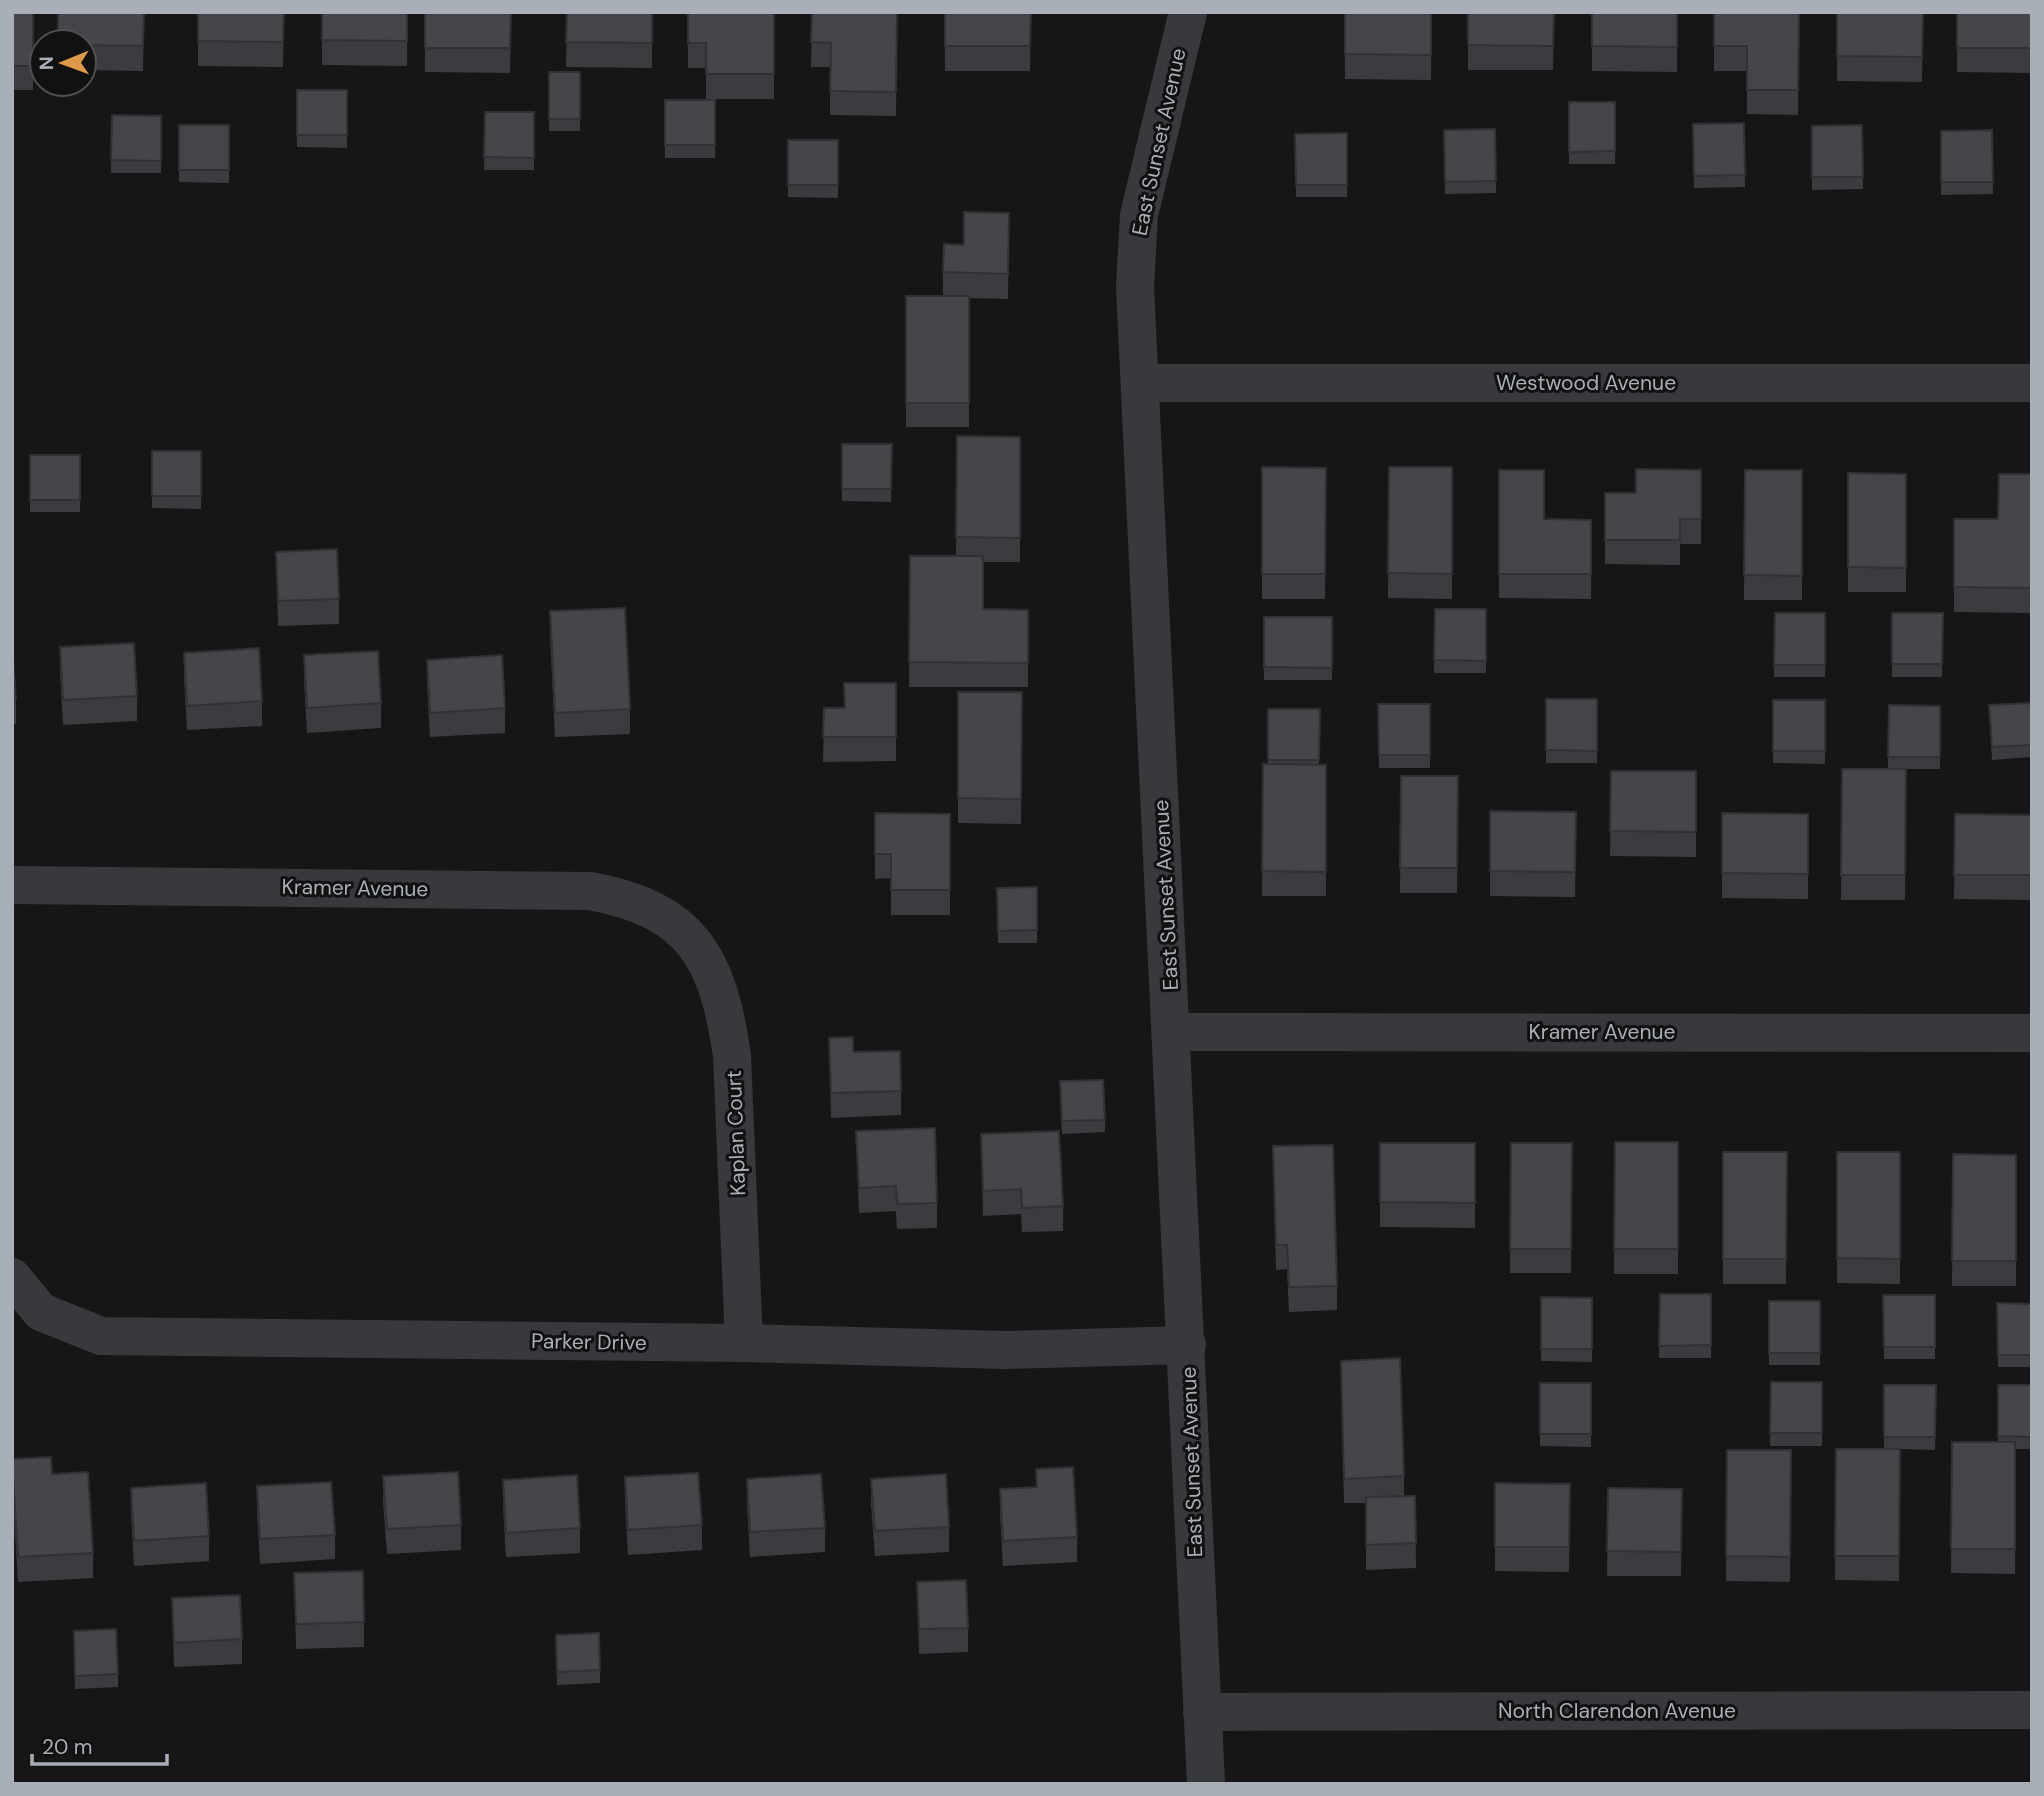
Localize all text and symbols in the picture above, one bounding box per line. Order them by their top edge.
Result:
north arrow [28,28,98,98]
street label: East Sunset Avenue [1125,46,1193,238]
text: N [34,56,59,70]
street label: Westwood Avenue [1496,369,1676,397]
street label: East Sunset Avenue [1147,799,1185,991]
street label: Kramer Avenue [281,873,429,903]
street label: Kramer Avenue [1529,1018,1675,1046]
street label: Kaplan Court [720,1070,752,1196]
street label: Parker Drive [531,1327,647,1357]
street label: East Sunset Avenue [1175,1366,1209,1558]
street label: North Clarendon Avenue [1498,1697,1736,1725]
scale bar [32,1722,166,1766]
text: 20 m [42,1733,93,1761]

